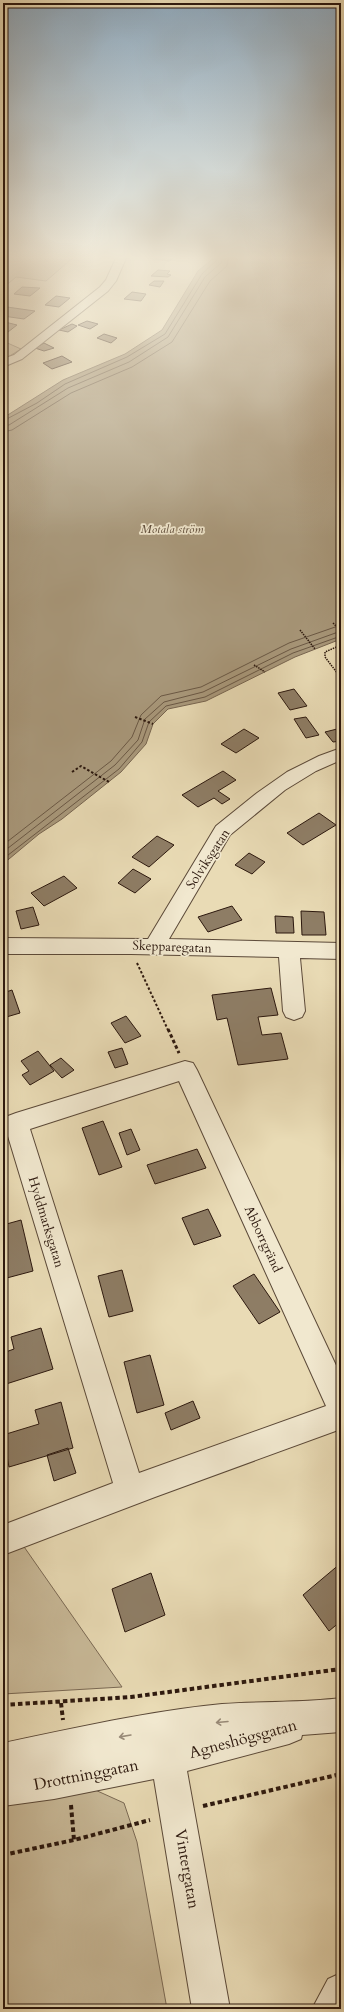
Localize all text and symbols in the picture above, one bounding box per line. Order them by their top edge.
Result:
water label: Motala ström [140,521,204,537]
street label: Solviksgatan [182,825,235,893]
street label: Skepparegatan [132,937,213,957]
street label: Hyddmarksgatan [24,1174,69,1270]
street label: Abborrgränd [240,1203,286,1275]
street label: Agneshögsgatan [187,1714,299,1764]
one-way arrow [216,1718,229,1725]
one-way arrow [119,1733,132,1741]
street label: Drottninggatan [32,1754,140,1796]
street label: Vintergatan [169,1827,205,1911]

